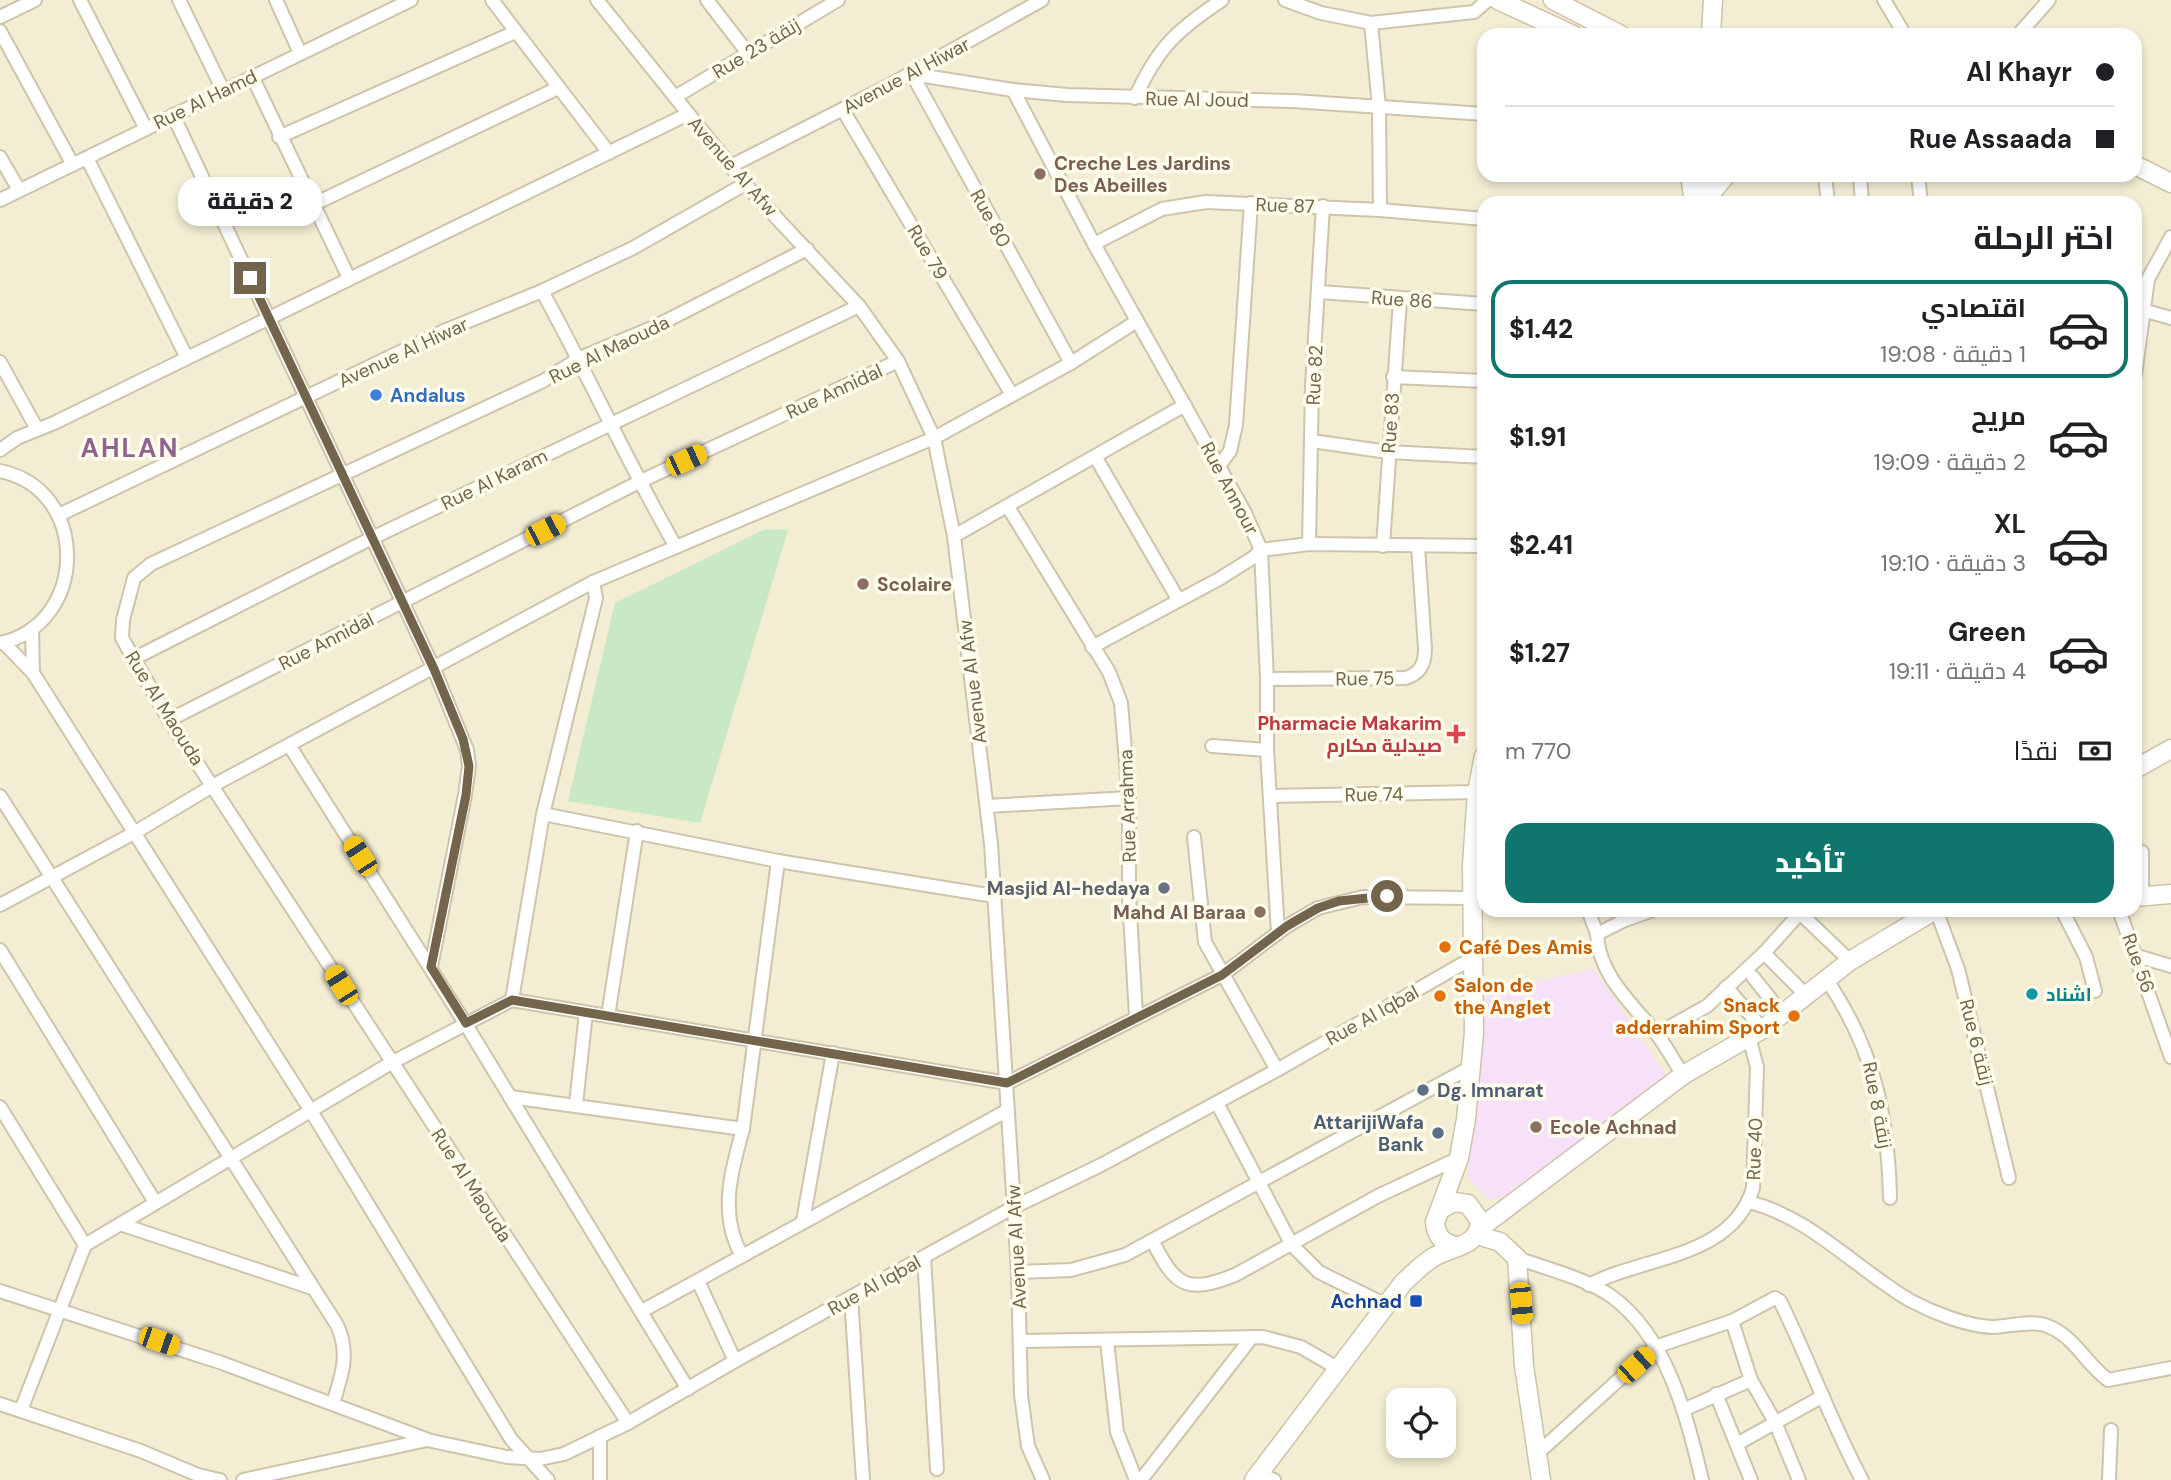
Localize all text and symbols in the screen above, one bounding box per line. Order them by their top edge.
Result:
street label: Rue 23 زنقة [708,12,805,84]
street label: Avenue Al Hiwar [838,31,974,119]
text: Al Khayr [1966,55,2072,89]
street label: Rue Al Hamd [149,64,261,135]
street label: Rue Al Joud [1145,86,1249,113]
street label: Avenue Al Afw [682,111,783,222]
text: Rue Assaada [1909,122,2072,156]
place label: Creche Les Jardins Des Abeilles [1054,151,1231,198]
marker: Creche Les Jardins Des Abeilles [1032,166,1048,182]
callout: 2 دقيقة [178,176,322,226]
street label: Rue 80 [964,185,1017,252]
text: 2 دقيقة [207,186,293,216]
street label: Rue 87 [1255,192,1315,219]
text: اختر الرحلة [1973,217,2114,259]
street label: Rue 79 [902,220,954,284]
route end [234,262,266,294]
street label: Rue 86 [1370,285,1434,314]
text: اقتصادي [1921,291,2026,325]
icon: car [2047,298,2110,361]
street label: Rue Al Maouda [545,310,673,389]
street label: Avenue Al Hiwar [334,311,472,393]
text: $1.42 [1509,312,1573,346]
text: 1 دقيقة · 19:08 [1880,339,2026,369]
street label: Rue 82 [1300,344,1329,406]
street label: Rue Annidal [782,358,886,425]
place label: Andalus [390,383,466,408]
marker: Andalus [368,387,384,403]
street label: Rue 83 [1376,392,1405,454]
text: مريح [1971,399,2026,433]
icon: car [2047,406,2110,469]
text: $1.91 [1509,420,1566,454]
district label: AHLAN [81,431,179,465]
street label: Rue Annour [1195,437,1264,539]
car [663,442,710,478]
street label: Rue Al Karam [437,443,551,516]
text: 2 دقيقة · 19:09 [1874,447,2026,477]
text: XL [1994,507,2026,541]
car [522,511,569,549]
icon: car [2047,514,2110,577]
text: $2.41 [1509,528,1573,562]
text: 3 دقيقة · 19:10 [1880,548,2026,578]
place label: Scolaire [877,572,952,597]
marker: Scolaire [855,576,871,592]
street label: Rue Annidal [274,607,378,676]
text: Green [1948,615,2026,649]
street label: Avenue Al Afw [952,618,993,745]
icon: car [2047,622,2110,685]
text: $1.27 [1509,636,1570,670]
street label: Rue Al Maouda [119,646,210,770]
text: 4 دقيقة · 19:11 [1889,656,2026,686]
street label: Rue 75 [1335,665,1395,692]
place label: Pharmacie Makarim صيدلية مكارم [1257,711,1442,759]
marker: Pharmacie Makarim صيدلية مكارم [1448,726,1464,742]
icon: cash [2076,732,2114,770]
text: نقدًا [2014,734,2058,768]
text: 770 m [1505,736,1572,766]
street label: Rue Arrahma [1113,749,1142,863]
street label: Rue 74 [1345,781,1404,808]
button: تأكيد [1505,823,2114,903]
car [340,833,381,879]
place label: Masjid Al-hedaya [987,876,1150,901]
marker: Masjid Al-hedaya [1156,880,1172,896]
route start [1371,880,1403,912]
place label: Mahd Al Baraa [1113,900,1246,925]
marker: Mahd Al Baraa [1252,904,1268,920]
street label: Rue 56 [2116,930,2161,996]
place label: Café Des Amis [1459,935,1593,960]
marker: Café Des Amis [1437,939,1453,955]
car [321,962,362,1008]
place label: Salon de the Anglet [1454,973,1551,1020]
street label: Rue Al Iqbal [1321,980,1423,1051]
place label: اشناد [2046,982,2092,1007]
marker: اشناد [2024,986,2040,1002]
marker: Salon de the Anglet [1432,988,1448,1004]
place label: Snack adderrahim Sport [1615,993,1780,1040]
street label: Rue 6 زنقة [1954,996,1999,1088]
marker: Snack adderrahim Sport [1786,1008,1802,1024]
street label: Rue 8 زنقة [1857,1060,1898,1151]
place label: Dg. lmnarat [1437,1078,1544,1103]
marker: Dg. lmnarat [1415,1082,1431,1098]
place label: AttarijiWafa Bank [1313,1110,1424,1157]
place label: Ecole Achnad [1550,1115,1677,1140]
street label: Rue 40 [1741,1117,1768,1181]
marker: Ecole Achnad [1528,1119,1544,1135]
street label: Rue Al Maouda [426,1124,518,1247]
marker: AttarijiWafa Bank [1430,1125,1446,1141]
street label: Avenue Al Afw [1001,1184,1032,1310]
street label: Rue Al Iqbal [823,1250,925,1321]
car [1509,1281,1534,1325]
place label: Achnad [1330,1289,1402,1314]
marker: Achnad [1408,1293,1424,1309]
car [136,1324,183,1358]
car [1614,1343,1659,1387]
map controls [1386,1388,1456,1458]
button: locate [1386,1388,1456,1458]

